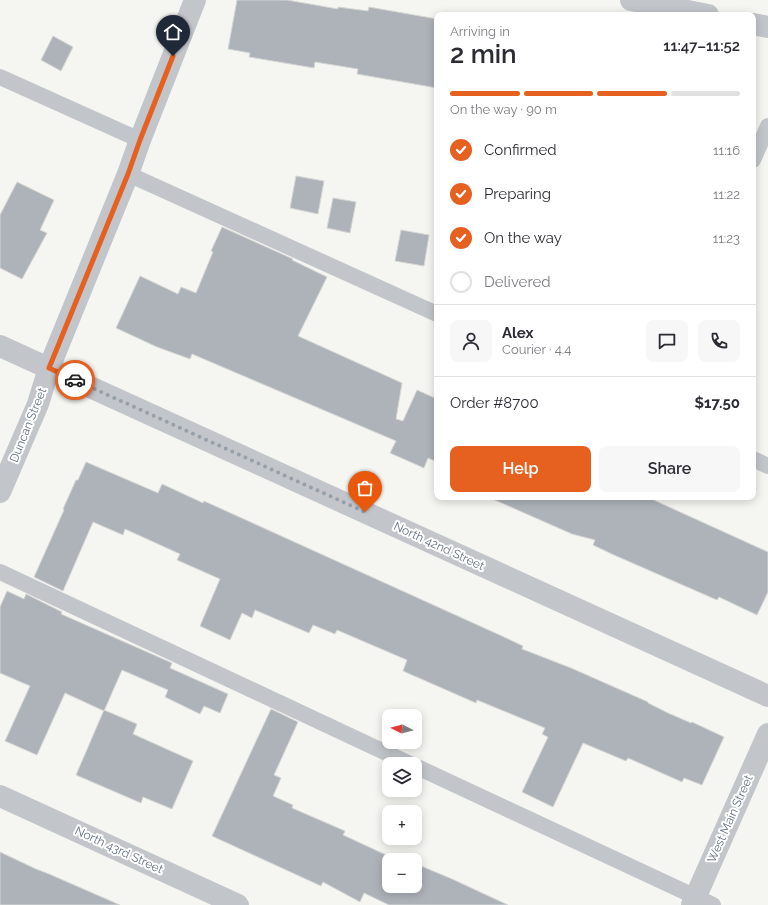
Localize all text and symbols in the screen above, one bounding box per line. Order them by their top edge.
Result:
pin [156,15,190,56]
icon: home [162,21,184,43]
text: Arriving in [450,24,510,39]
text: 11:47–11:52 [663,37,740,55]
text: 2 min [450,39,517,69]
text: On the way · 90 m [450,102,557,117]
icon: check [450,139,472,161]
text: Confirmed [484,141,557,159]
text: 11:16 [713,143,740,158]
icon: check [450,183,472,205]
text: Preparing [484,185,551,203]
text: 11:22 [713,187,740,202]
icon: check [450,227,472,249]
text: On the way [484,229,562,247]
text: 11:23 [713,231,740,246]
text: Delivered [484,273,551,291]
button: person [450,320,492,362]
button: chat [646,320,688,362]
button: phone [698,320,740,362]
text: Alex [502,324,533,342]
text: Courier · 4.4 [502,342,571,357]
courier [55,360,95,400]
icon: car [64,369,86,391]
street label: Duncan Street [7,386,49,464]
text: Order #8700 [450,394,539,412]
text: $17.50 [695,394,740,412]
button: Help [450,446,591,492]
button: Share [599,446,740,492]
pin [348,471,382,512]
icon: bag [354,477,376,499]
street label: North 42nd Street [392,519,486,573]
north arrow [382,709,422,749]
map controls [382,709,422,893]
button: layers [382,757,422,797]
street label: West Main Street [704,773,756,865]
button: + [382,805,422,845]
street label: North 43rd Street [73,823,165,877]
button: − [382,853,422,893]

